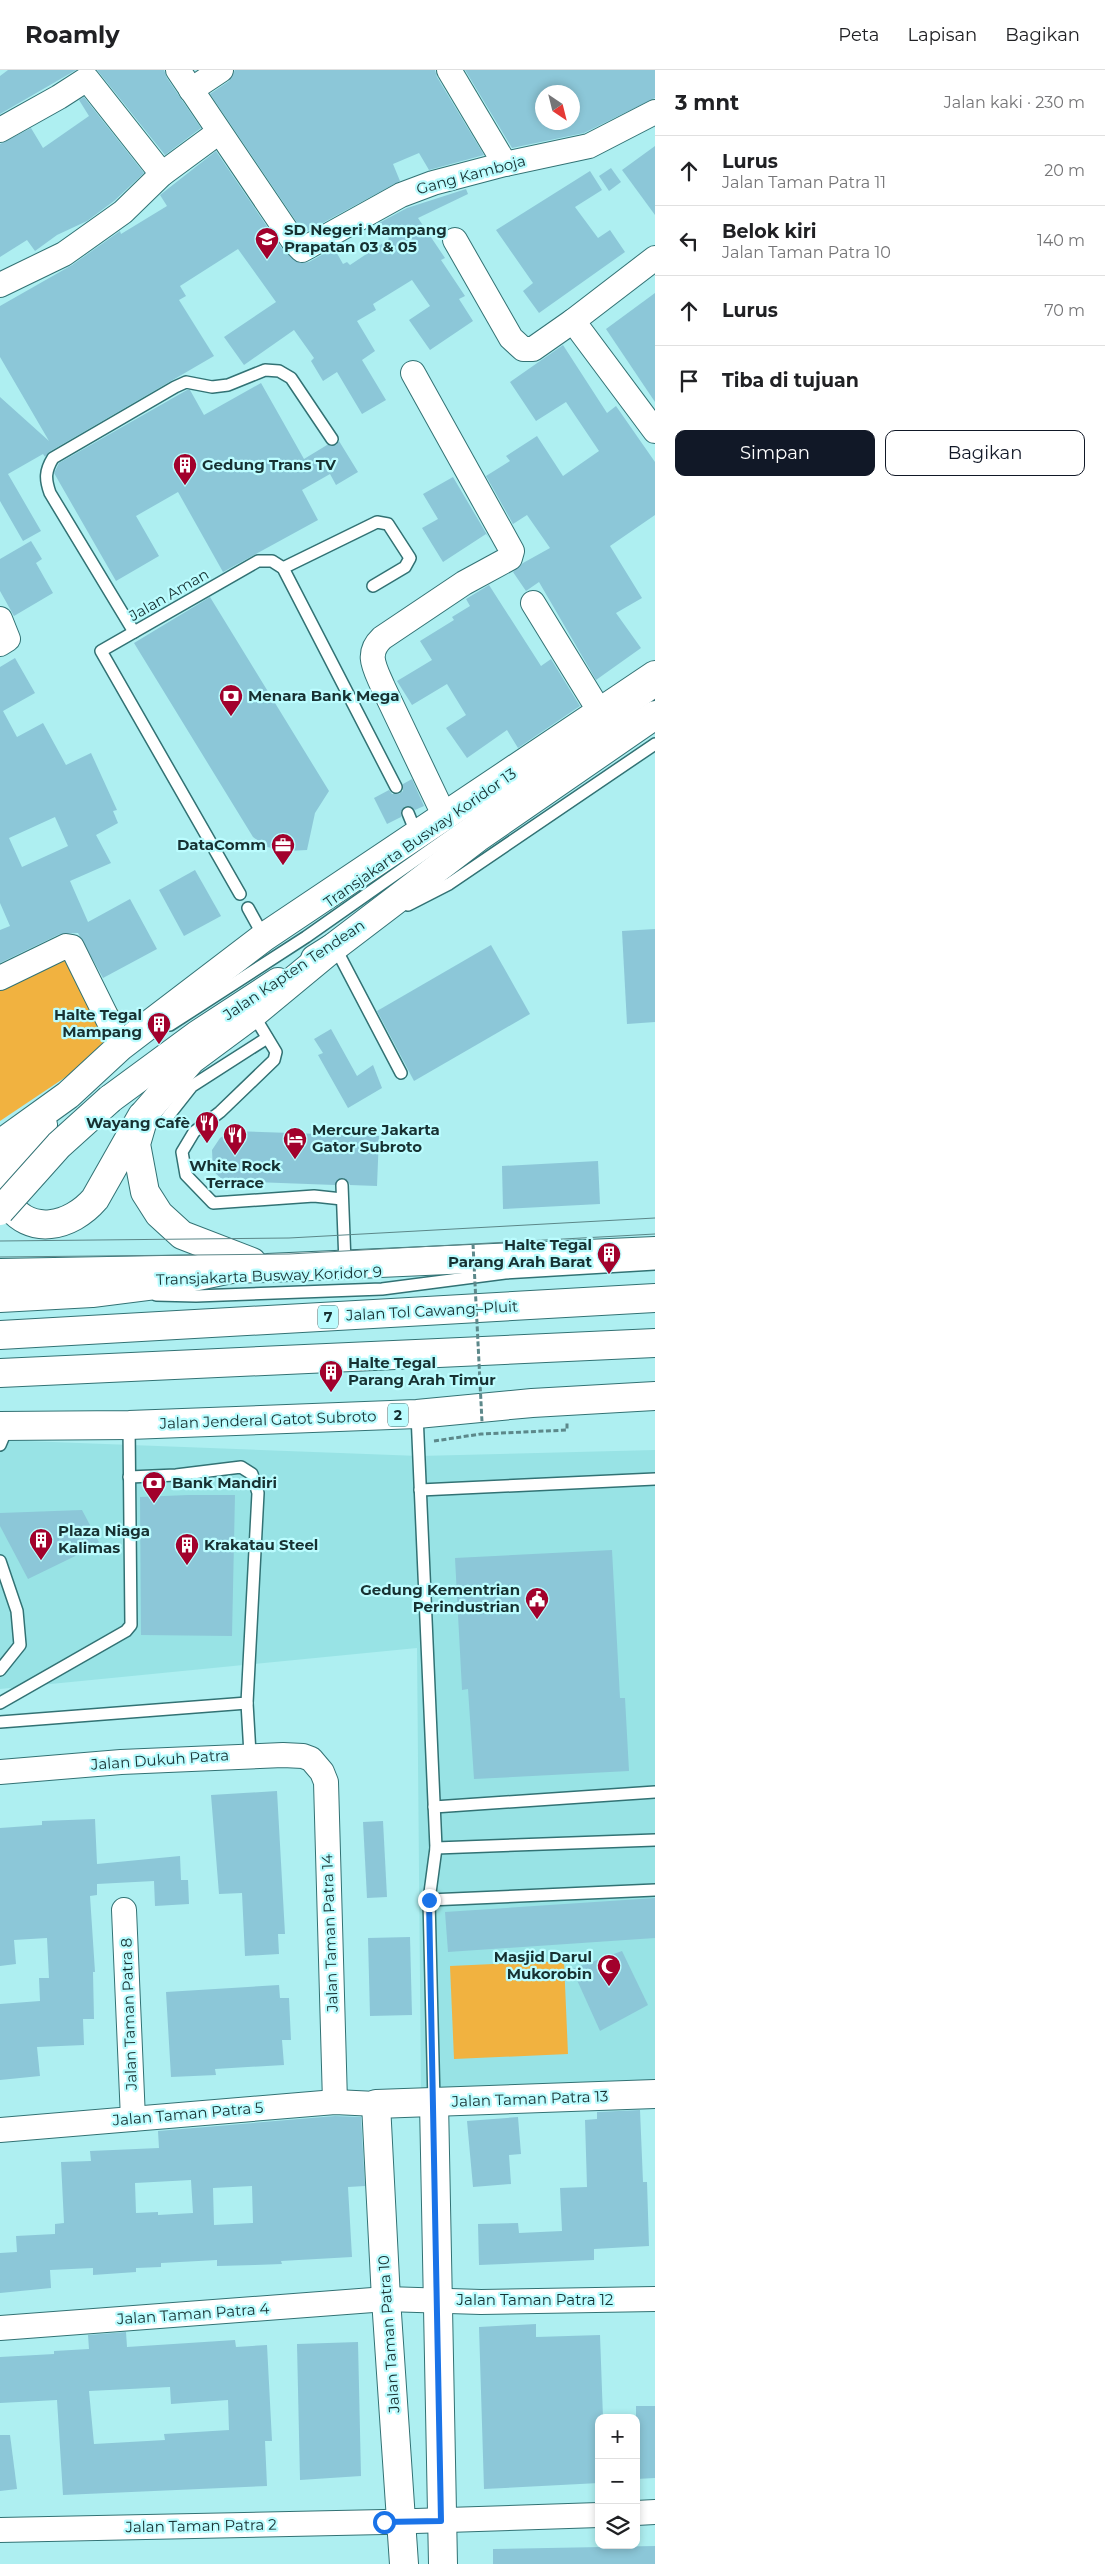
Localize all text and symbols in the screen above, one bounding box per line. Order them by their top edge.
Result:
text: Roamly [25,20,120,49]
text: Peta [838,24,879,46]
text: Lapisan [907,24,977,46]
text: Bagikan [1005,24,1080,46]
north arrow [535,85,580,130]
text: 3 mnt [675,90,739,115]
text: Jalan kaki · 230 m [944,93,1085,112]
text: Lurus [722,150,778,173]
street label: Gang Kamboja [414,151,528,198]
icon: ahead [675,157,703,185]
text: 20 m [1044,161,1085,180]
text: Jalan Taman Patra 11 [722,173,886,192]
place label: SD Negeri Mampang Prapatan 03 & 05 [284,220,447,256]
text: Belok kiri [722,220,817,243]
school or university icon: SD Negeri Mampang Prapatan 03 & 05 [254,226,280,260]
icon: left [675,227,703,255]
text: 140 m [1037,231,1085,250]
text: Jalan Taman Patra 10 [722,243,891,262]
icon: ahead [675,297,703,325]
text: Lurus [722,299,778,322]
text: 70 m [1044,301,1085,320]
icon: arrive [675,367,703,395]
text: Tiba di tujuan [722,369,859,392]
button: Simpan [675,430,875,476]
button: Bagikan [885,430,1085,476]
building icon: Gedung Trans TV [172,452,198,486]
place label: Gedung Trans TV [202,455,337,474]
street label: Jalan Aman [125,564,212,626]
bank icon: Menara Bank Mega [218,683,244,717]
place label: Menara Bank Mega [248,686,400,705]
street label: Transjakarta Busway Koridor 13 [320,764,520,912]
office icon: DataComm [270,832,296,866]
place label: DataComm [177,835,266,854]
street label: Jalan Kapten Tendean [218,915,368,1025]
place label: Halte Tegal Mampang [54,1005,142,1041]
building icon: Halte Tegal Mampang [146,1011,172,1045]
restaurant icon: Wayang Cafè [194,1110,220,1144]
place label: Wayang Cafè [86,1113,190,1132]
place label: Mercure Jakarta Gator Subroto [312,1120,440,1156]
restaurant icon: White Rock Terrace [222,1122,248,1156]
hotel icon: Mercure Jakarta Gator Subroto [282,1126,308,1160]
place label: White Rock Terrace [189,1156,281,1192]
place label: Halte Tegal Parang Arah Barat [448,1235,592,1271]
building icon: Halte Tegal Parang Arah Barat [596,1241,622,1275]
street label: Transjakarta Busway Koridor 9 [156,1262,382,1289]
street label: Jalan Tol Cawang–Pluit [344,1297,518,1325]
road number: 7 [318,1306,338,1328]
place label: Halte Tegal Parang Arah Timur [348,1353,496,1389]
building icon: Halte Tegal Parang Arah Timur [318,1359,344,1393]
road number: 2 [388,1404,408,1426]
street label: Jalan Jenderal Gatot Subroto [158,1406,377,1433]
bank icon: Bank Mandiri [141,1470,167,1504]
place label: Bank Mandiri [172,1473,277,1492]
place label: Plaza Niaga Kalimas [58,1521,150,1557]
building icon: Plaza Niaga Kalimas [28,1527,54,1561]
building icon: Krakatau Steel [174,1532,200,1566]
place label: Krakatau Steel [204,1535,318,1554]
place label: Gedung Kementrian Perindustrian [360,1580,520,1616]
public building icon: Gedung Kementrian Perindustrian [524,1586,550,1620]
street label: Jalan Dukuh Patra [89,1745,230,1774]
street label: Jalan Taman Patra 14 [317,1854,342,2013]
route end [418,1889,441,1912]
street label: Jalan Taman Patra 8 [116,1938,141,2092]
place label: Masjid Darul Mukorobin [494,1947,592,1983]
mosque icon: Masjid Darul Mukorobin [596,1953,622,1987]
street label: Jalan Taman Patra 13 [450,2086,609,2111]
street label: Jalan Taman Patra 5 [111,2097,264,2130]
street label: Jalan Taman Patra 10 [374,2254,404,2415]
street label: Jalan Taman Patra 12 [456,2290,613,2309]
street label: Jalan Taman Patra 4 [115,2299,270,2328]
map controls [595,2414,640,2549]
button: + [595,2414,640,2459]
button: − [595,2459,640,2504]
button: layers [595,2504,640,2549]
route start [373,2511,396,2534]
street label: Jalan Taman Patra 2 [124,2515,277,2536]

